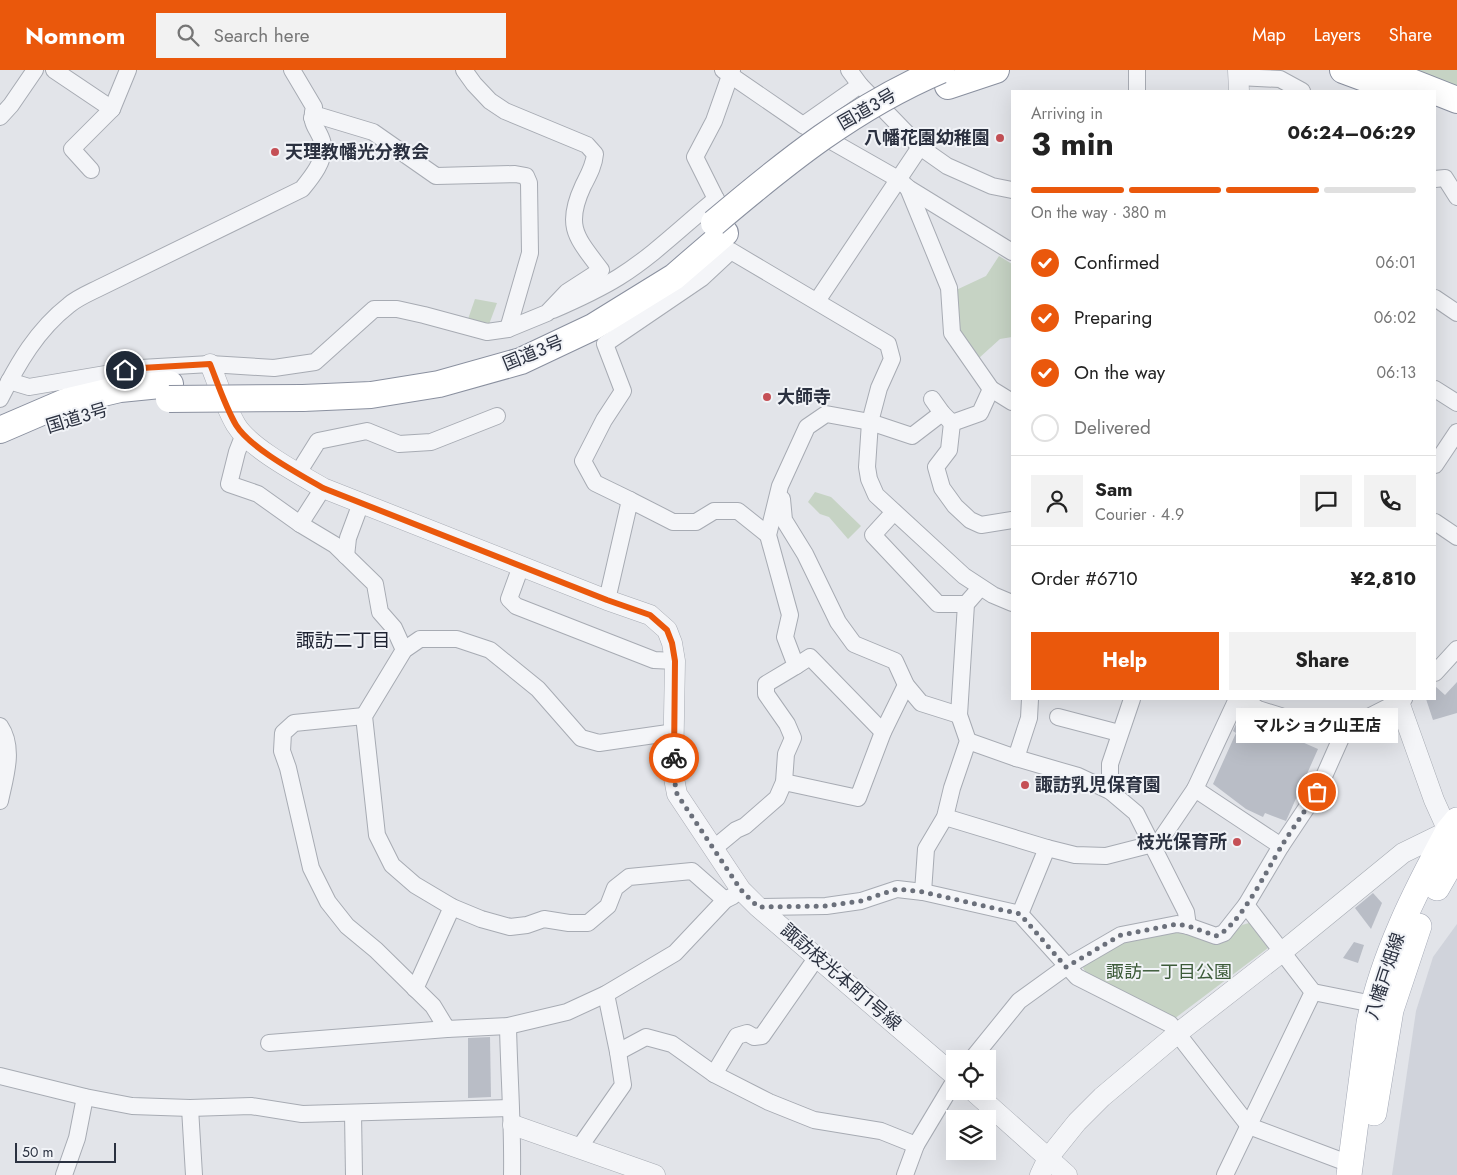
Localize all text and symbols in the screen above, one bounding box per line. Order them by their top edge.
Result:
search box [156,13,506,58]
text: Nomnom [25,18,126,53]
icon: search [174,21,202,49]
text: Search here [214,22,310,49]
text: Map [1252,22,1286,48]
text: Layers [1314,22,1361,48]
text: Share [1389,22,1432,48]
street label: 国道3号 [833,82,901,136]
text: Arriving in [1031,102,1103,125]
text: 06:24–06:29 [1287,119,1416,146]
text: 3 min [1031,121,1114,167]
place label: 八幡花園幼稚園 [864,125,990,151]
marker: 八幡花園幼稚園 [994,132,1006,144]
place label: 天理教幡光分教会 [285,139,429,165]
marker: 天理教幡光分教会 [269,146,281,158]
text: On the way · 380 m [1031,201,1166,224]
icon: check [1031,249,1059,277]
text: Confirmed [1074,249,1160,276]
text: 06:01 [1376,251,1416,274]
icon: check [1031,304,1059,332]
text: Preparing [1074,304,1152,331]
text: 06:02 [1374,306,1416,329]
street label: 国道3号 [499,329,567,377]
pin [104,349,146,391]
icon: home [111,356,139,384]
icon: check [1031,359,1059,387]
text: On the way [1074,359,1165,386]
text: 06:13 [1376,361,1416,384]
place label: 大師寺 [777,384,831,410]
marker: 大師寺 [761,391,773,403]
street label: 国道3号 [43,396,111,440]
text: Delivered [1074,414,1151,441]
button: person [1031,475,1083,527]
button: chat [1300,475,1352,527]
button: phone [1364,475,1416,527]
text: Sam [1095,476,1133,503]
text: Courier · 4.9 [1095,503,1184,526]
text: Order #6710 [1031,565,1138,592]
text: ¥2,810 [1351,565,1416,592]
district label: 諏訪二丁目 [295,627,391,654]
button: Help [1031,632,1219,690]
button: Share [1229,632,1416,690]
callout: マルショク山王店 [1236,707,1398,742]
text: マルショク山王店 [1253,714,1381,737]
courier [649,733,699,783]
icon: bike [660,744,688,772]
pin [1296,771,1338,813]
place label: 諏訪乳児保育園 [1035,772,1161,798]
icon: bag [1303,778,1331,806]
marker: 諏訪乳児保育園 [1019,779,1031,791]
place label: 枝光保育所 [1137,829,1227,855]
marker: 枝光保育所 [1231,836,1243,848]
street label: 諏訪枝光本町1号線 [775,917,907,1037]
street label: 八幡戸畑線 [1359,929,1411,1023]
park label: 諏訪一丁目公園 [1106,959,1232,985]
map controls [946,1050,996,1160]
button: locate [946,1050,996,1100]
button: layers [946,1110,996,1160]
scale bar [15,1140,116,1163]
text: 50 m [22,1142,53,1162]

